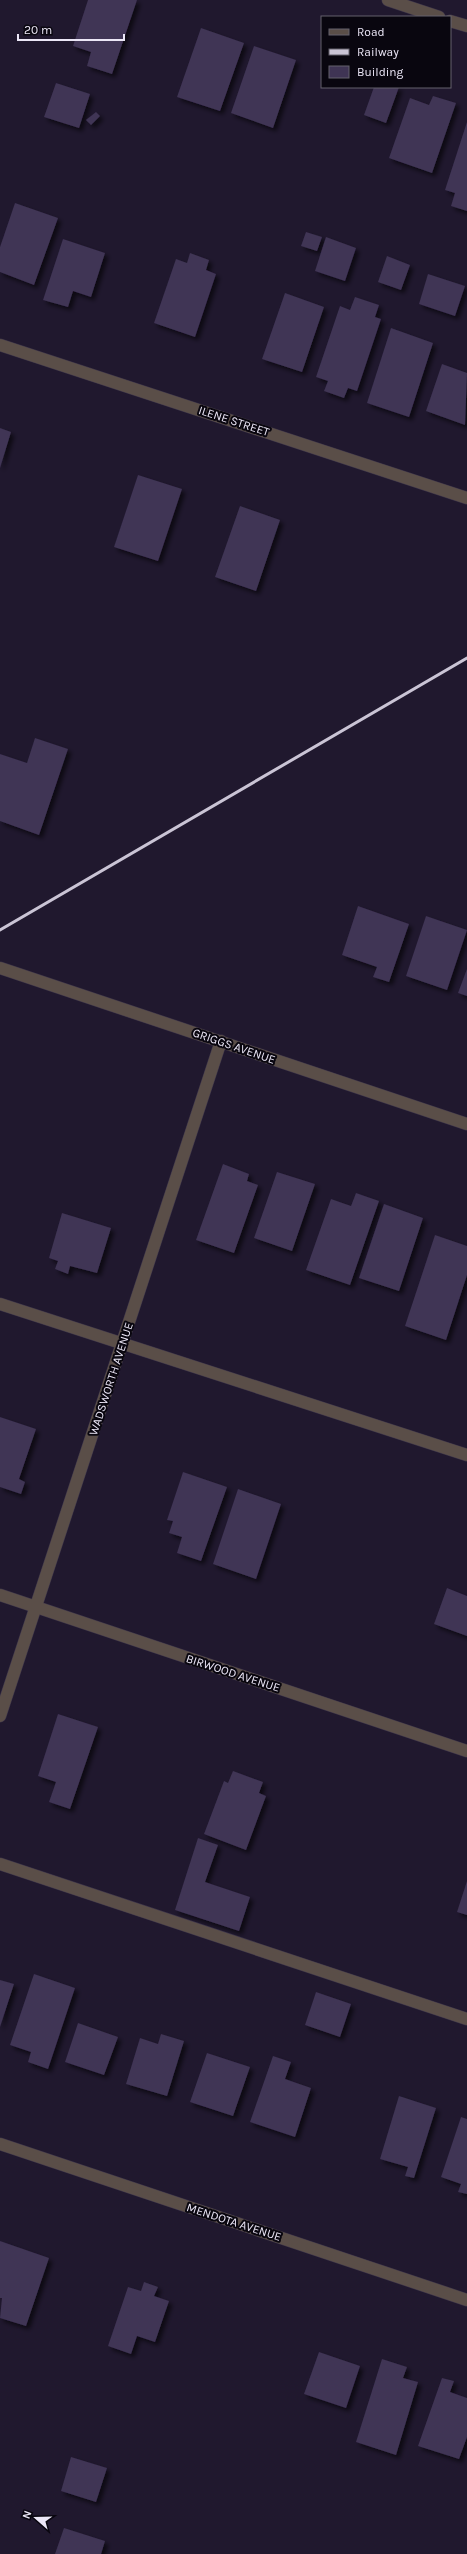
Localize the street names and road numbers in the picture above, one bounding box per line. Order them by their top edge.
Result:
street label: ILENE STREET [197,403,271,439]
street label: GRIGGS AVENUE [191,1025,277,1067]
street label: WADSWORTH AVENUE [86,1321,136,1437]
street label: BIRWOOD AVENUE [184,1651,282,1695]
street label: MENDOTA AVENUE [185,2200,283,2244]

